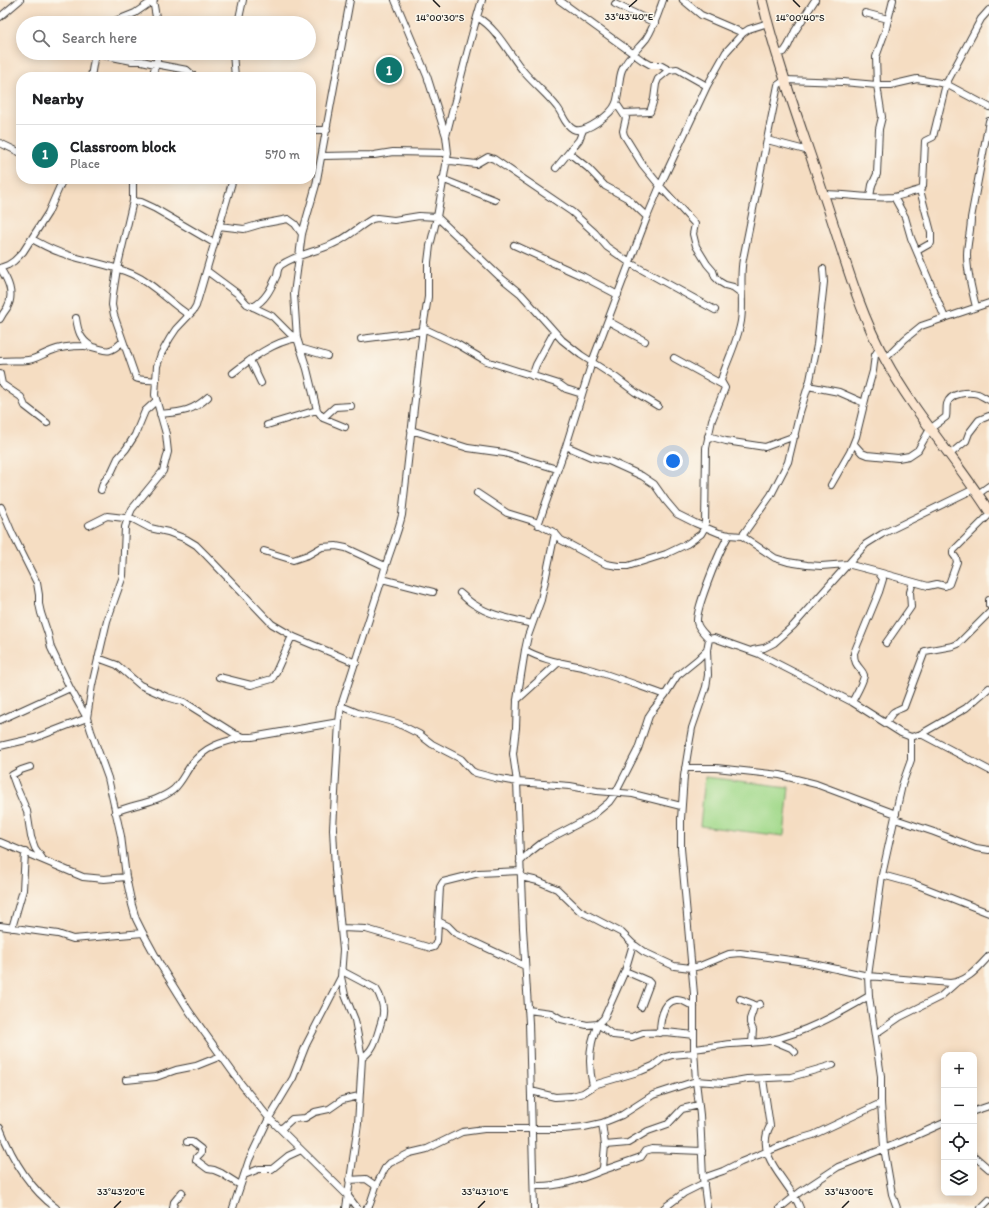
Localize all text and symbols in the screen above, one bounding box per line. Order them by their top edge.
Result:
text: 33°43'40"E [605,10,654,23]
text: 14°00'30"S [416,11,465,24]
text: 14°00'40"S [775,11,825,24]
search box [16,16,316,60]
icon: search [30,27,52,49]
text: Search here [62,29,137,47]
pin: 1 [376,55,402,85]
text: Nearby [32,88,84,108]
text: Classroom block [70,138,176,156]
text: 1 [42,147,48,162]
text: 570 m [265,147,300,162]
text: Place [70,156,100,171]
your location [663,451,683,471]
map controls [941,1052,977,1196]
button: + [941,1052,977,1088]
button: − [941,1088,977,1124]
button: locate [941,1124,977,1160]
button: layers [941,1160,977,1196]
text: 33°43'20"E [97,1185,145,1198]
text: 33°43'10"E [461,1185,509,1198]
text: 33°43'00"E [825,1185,874,1198]

